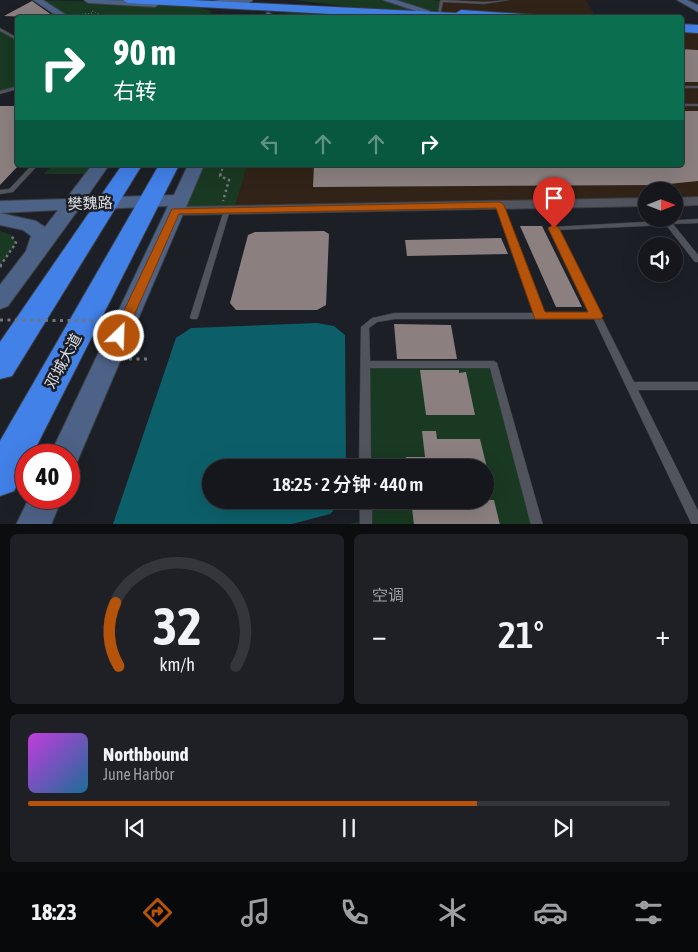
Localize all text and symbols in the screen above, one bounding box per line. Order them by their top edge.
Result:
text: 90 m [113,32,176,72]
icon: right [30,35,95,100]
text: 右转 [113,78,157,104]
icon: left [256,130,284,158]
icon: ahead [309,130,337,158]
icon: ahead [362,130,390,158]
icon: right [415,130,443,158]
pin [533,177,575,228]
north arrow [638,182,682,228]
map controls [638,182,683,282]
icon: arrive [540,184,568,212]
street label: 樊魏路 [67,194,113,212]
button: sound [638,237,683,282]
position arrow [92,309,144,361]
street label: 邓城大道 [41,331,85,391]
speed limit sign: 40 [15,444,80,509]
text: 18:25 · 2 分钟 · 440 m [273,473,423,495]
text: 空调 [372,586,404,604]
text: 32 [153,596,201,656]
text: 21° [498,613,544,656]
text: − [372,619,387,651]
text: + [655,619,670,651]
text: km/h [159,654,195,675]
text: Northbound [103,743,189,765]
text: June Harbor [103,765,174,783]
icon: previous [121,814,149,842]
icon: pause [335,814,363,842]
icon: next [549,814,577,842]
icon: directions [140,895,175,930]
icon: music [238,895,273,930]
icon: phone [337,895,372,930]
icon: climate [435,895,470,930]
icon: car [533,895,568,930]
icon: filters [631,895,666,930]
text: 18:23 [32,899,77,925]

